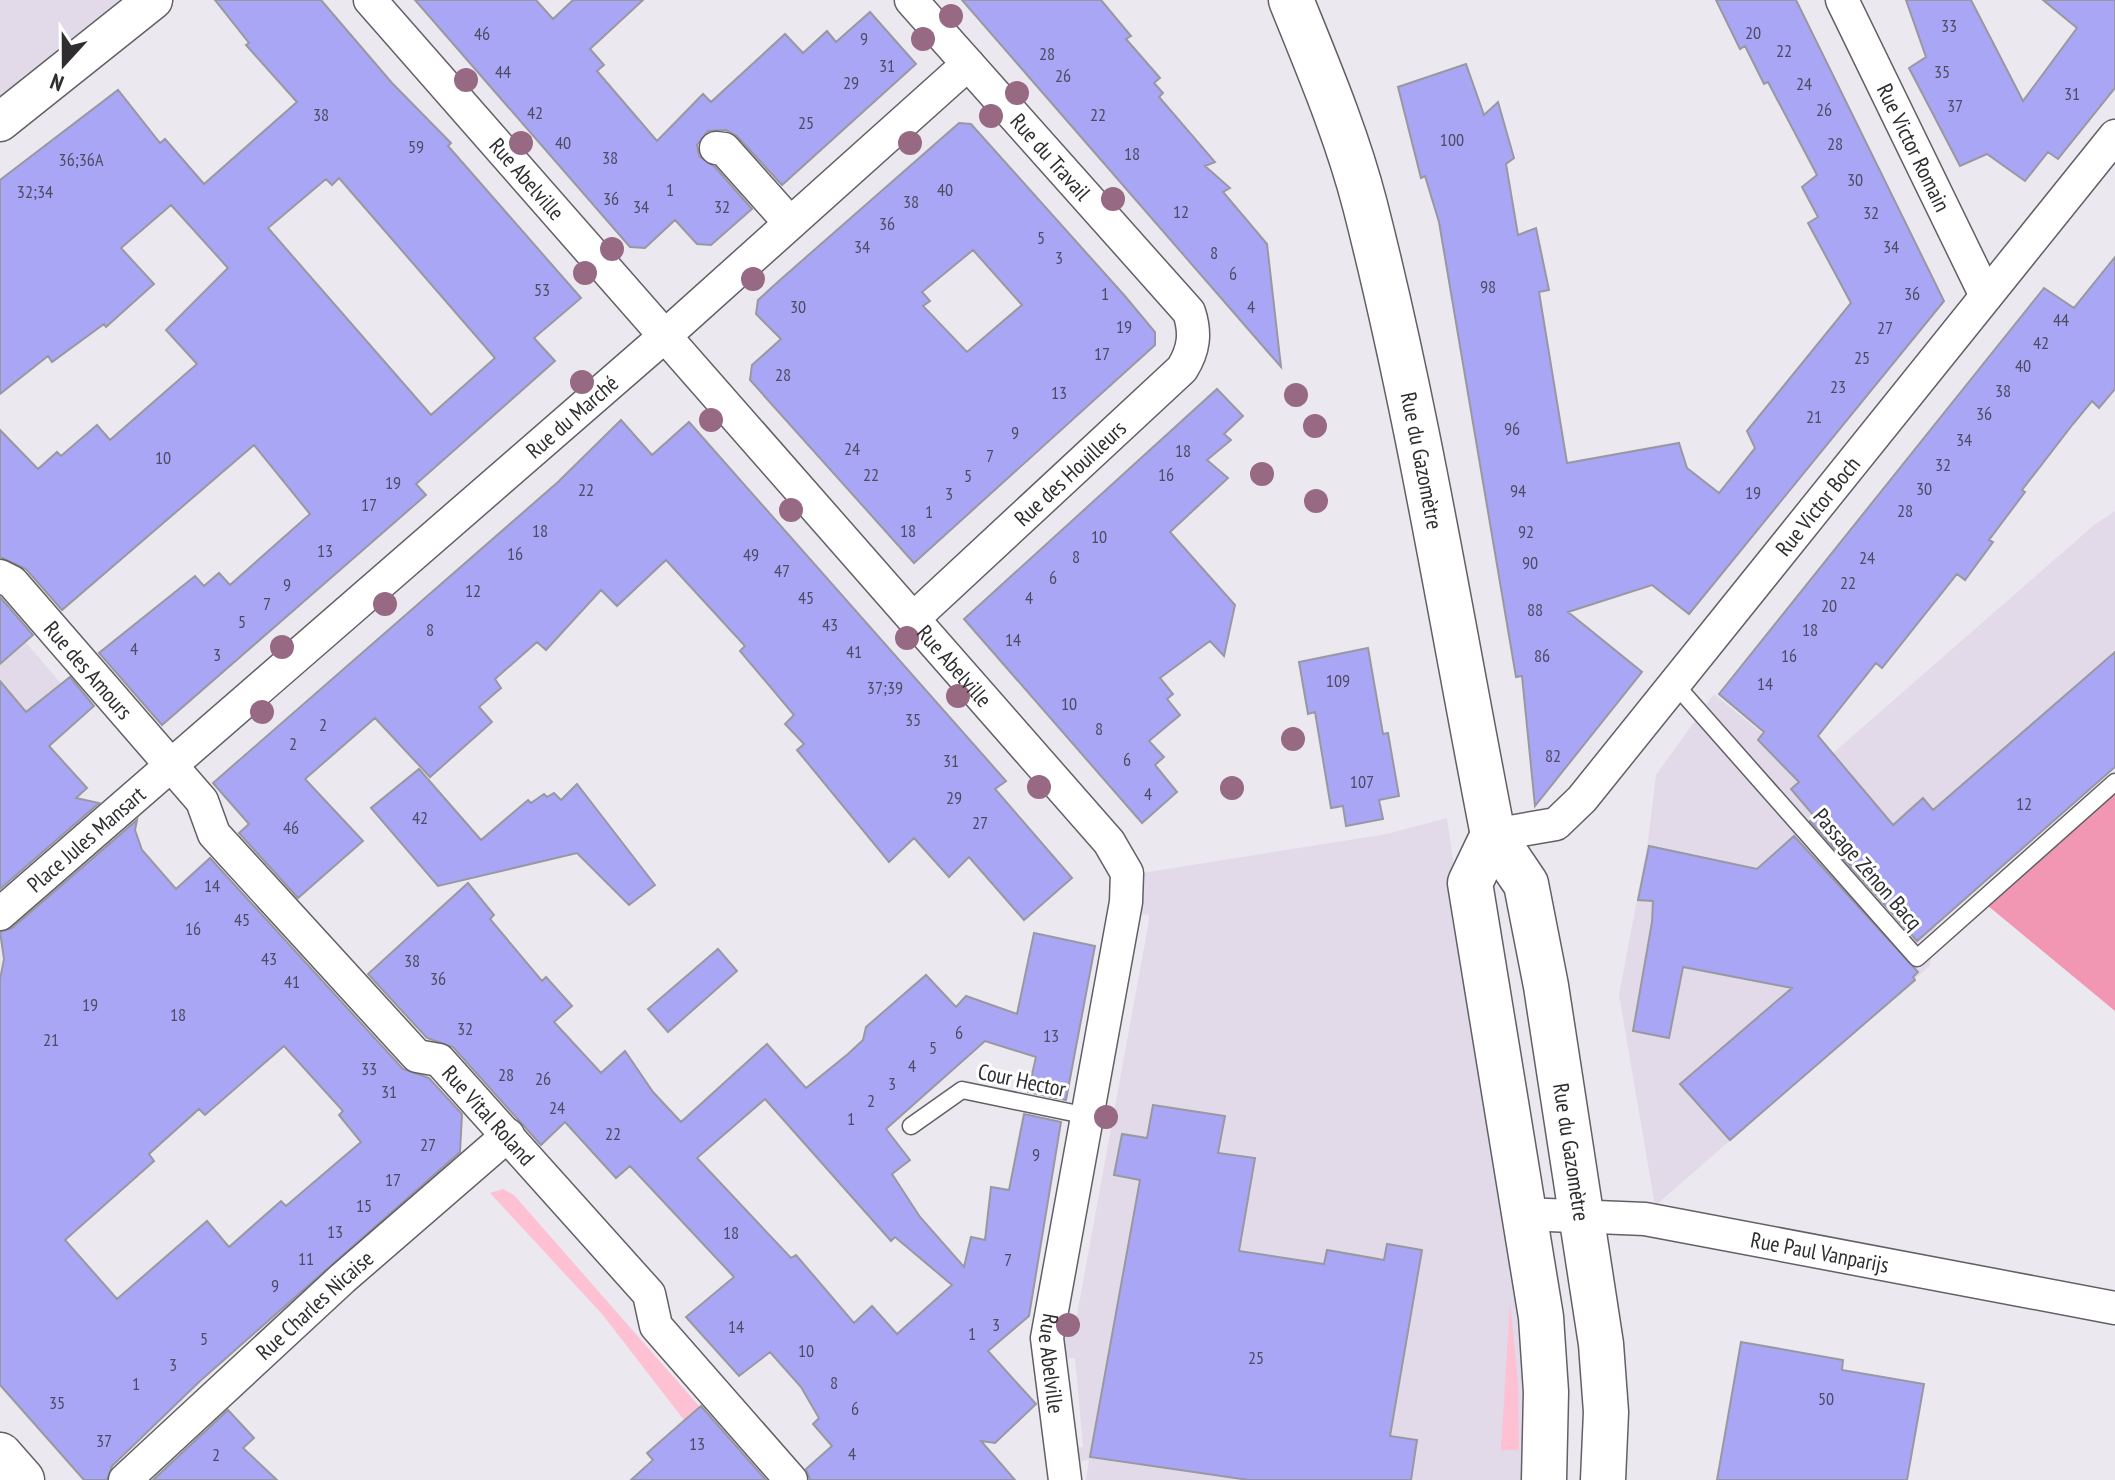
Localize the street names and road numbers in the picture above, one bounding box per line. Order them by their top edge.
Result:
street label: Rue Victor Romain [1871,79,1957,216]
street label: Rue du Travail [1005,107,1097,207]
street label: Rue Abelville [483,132,571,226]
street label: Rue du Marché [520,369,624,464]
street label: Rue du Gazomètre [1395,390,1449,531]
street label: Rue des Houilleurs [1008,414,1132,532]
street label: Rue Victor Boch [1769,451,1866,561]
street label: Rue des Amours [38,615,139,725]
street label: Rue Abelville [911,619,998,713]
street label: Place Jules Mansart [21,780,151,898]
street label: Passage Zénon Bacq [1808,802,1928,936]
street label: Cour Hector [975,1057,1069,1103]
street label: Rue Vital Roland [436,1059,541,1171]
street label: Rue du Gazomètre [1547,1081,1596,1223]
street label: Rue Paul Vanparijs [1748,1225,1891,1279]
street label: Rue Charles Nicaise [250,1244,379,1366]
street label: Rue Abelville [1033,1312,1070,1415]

